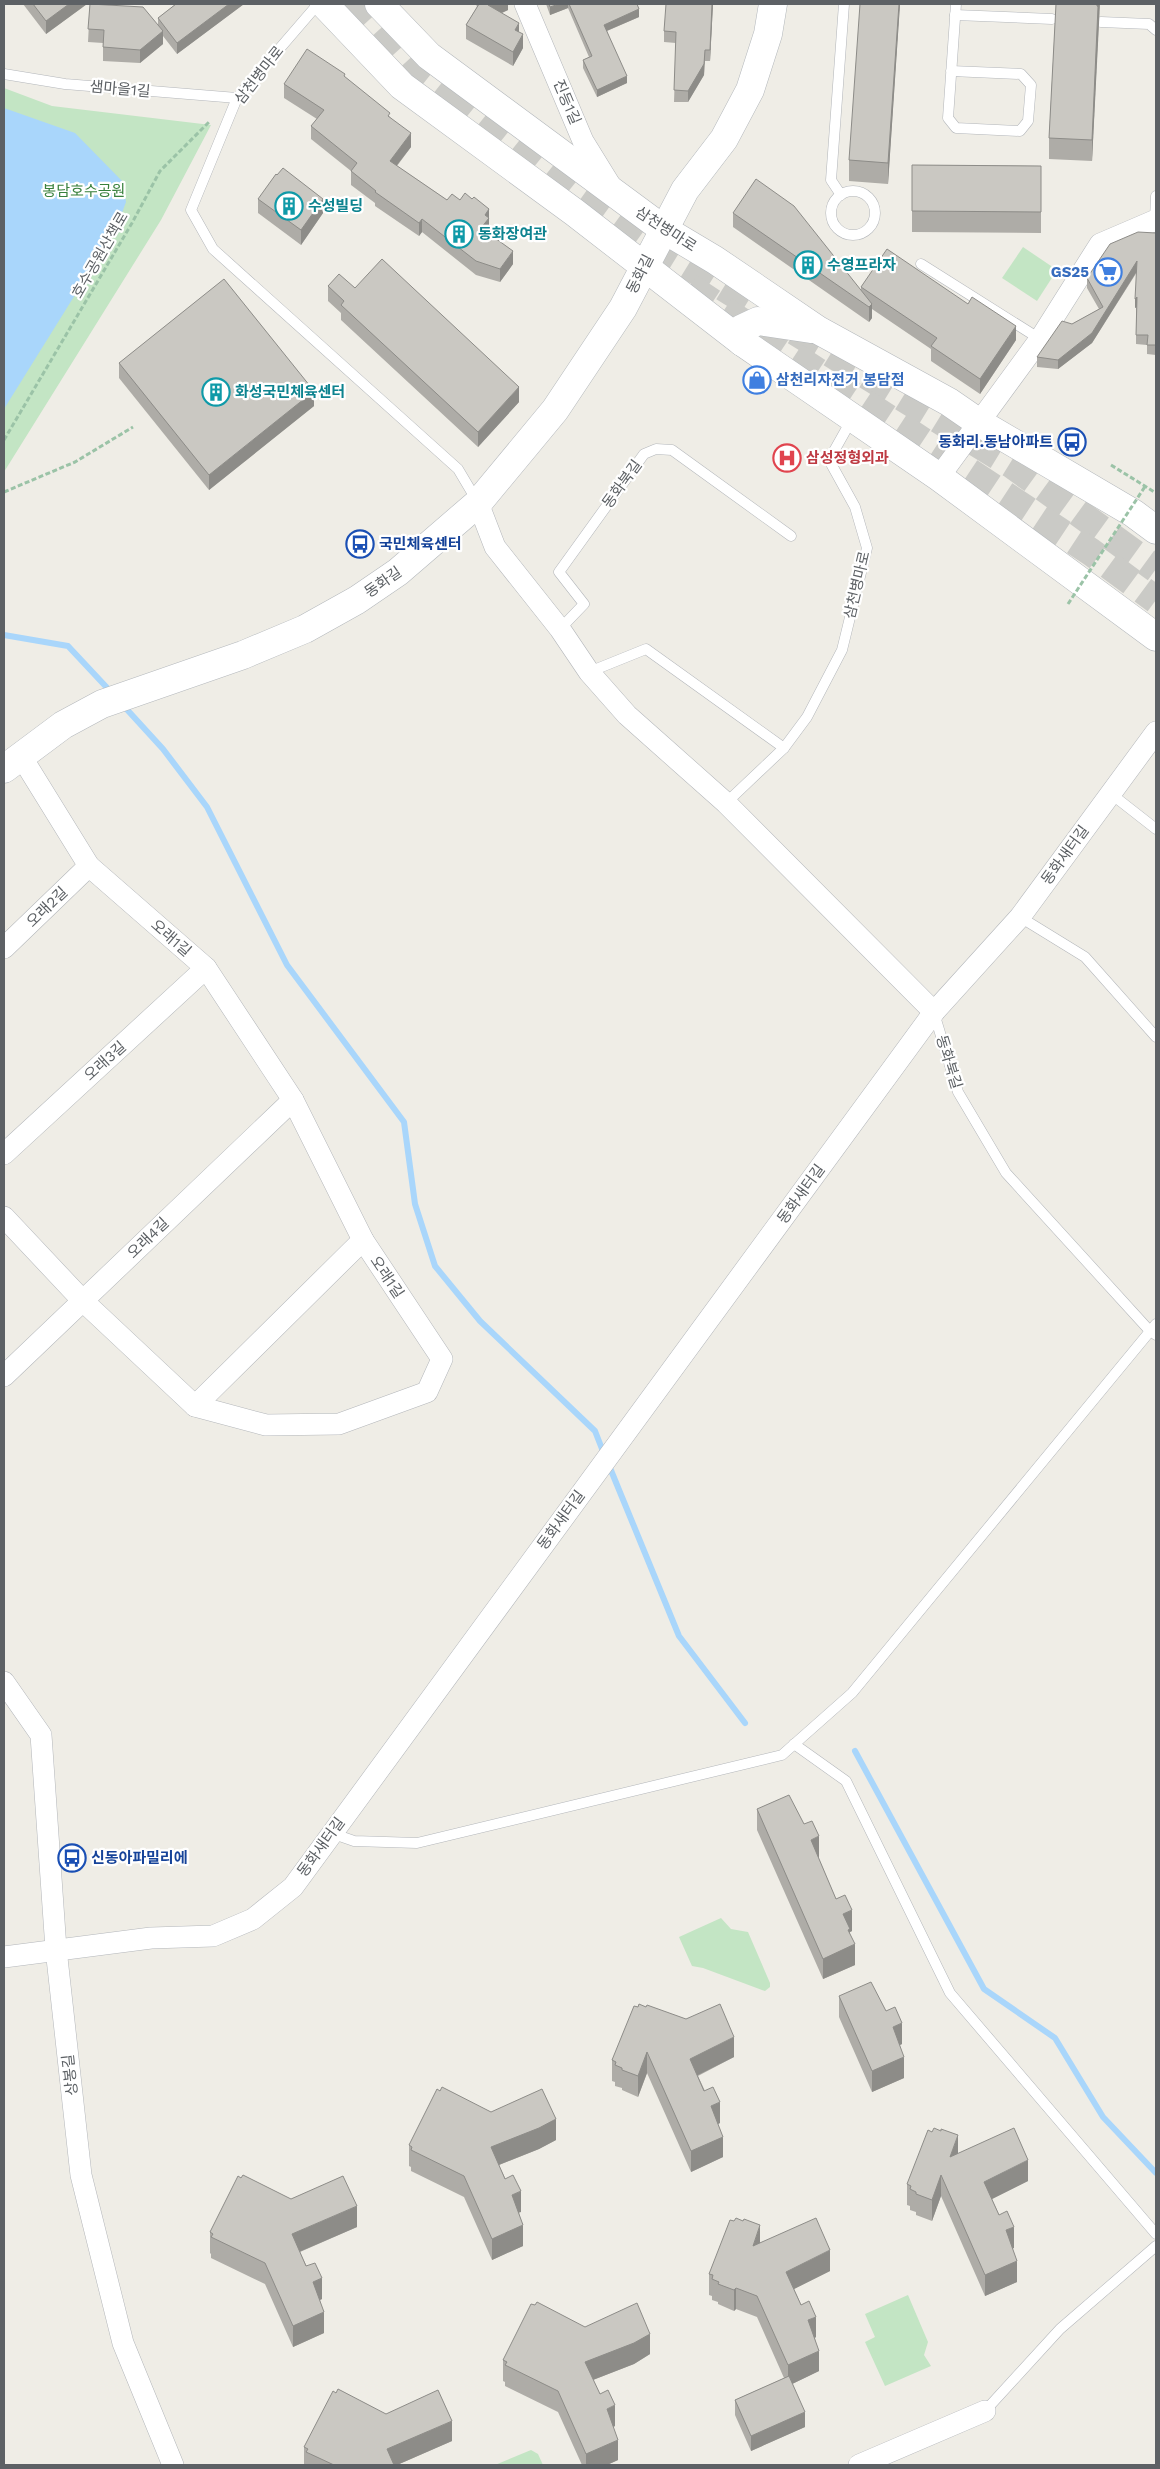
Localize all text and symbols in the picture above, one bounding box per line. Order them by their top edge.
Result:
street label: 삼천병마로 [231,42,287,108]
street label: 샘마을1길 [89,77,151,101]
street label: 진등1길 [549,77,585,127]
park label: 봉담호수공원 [43,182,125,200]
building icon: 수성빌딩 [274,191,304,221]
place label: 수성빌딩 [308,197,363,215]
street label: 삼천병마로 [632,203,700,255]
street label: 호수공원산책로 [68,209,132,301]
building icon: 동화장여관 [444,219,474,249]
place label: 동화장여관 [478,225,547,243]
building icon: 수영프라자 [793,250,823,280]
street label: 동화길 [623,251,657,297]
place label: 수영프라자 [827,256,896,274]
supermarket icon: GS25 [1093,257,1123,287]
place label: GS25 [1051,263,1089,281]
shop icon: 삼천리자전거 봉담점 [742,365,772,395]
place label: 삼천리자전거 봉담점 [776,371,905,389]
building icon: 화성국민체육센터 [201,377,231,407]
place label: 화성국민체육센터 [235,383,345,401]
bus stop icon: 동화리.동남아파트 [1057,427,1087,457]
place label: 동화리.동남아파트 [938,433,1053,451]
hospital icon: 삼성정형외과 [772,443,802,473]
place label: 삼성정형외과 [806,449,889,467]
street label: 동화북길 [598,456,646,512]
bus stop icon: 국민체육센터 [345,529,375,559]
place label: 국민체육센터 [379,535,462,553]
street label: 삼천병마로 [840,549,874,621]
street label: 동화길 [361,563,405,601]
street label: 동화새터길 [1037,822,1093,888]
street label: 오래2길 [23,883,71,931]
street label: 오래1길 [147,916,195,960]
street label: 동화북길 [932,1033,966,1091]
street label: 오래3길 [80,1038,130,1084]
street label: 동화새터길 [773,1161,829,1227]
street label: 오래4길 [124,1214,172,1262]
street label: 오래1길 [366,1252,408,1302]
street label: 동화새터길 [533,1487,589,1553]
street label: 동화새터길 [293,1814,349,1880]
bus stop icon: 신동아파밀리에 [57,1843,87,1873]
place label: 신동아파밀리에 [91,1849,188,1867]
street label: 상봉길 [59,2053,81,2097]

